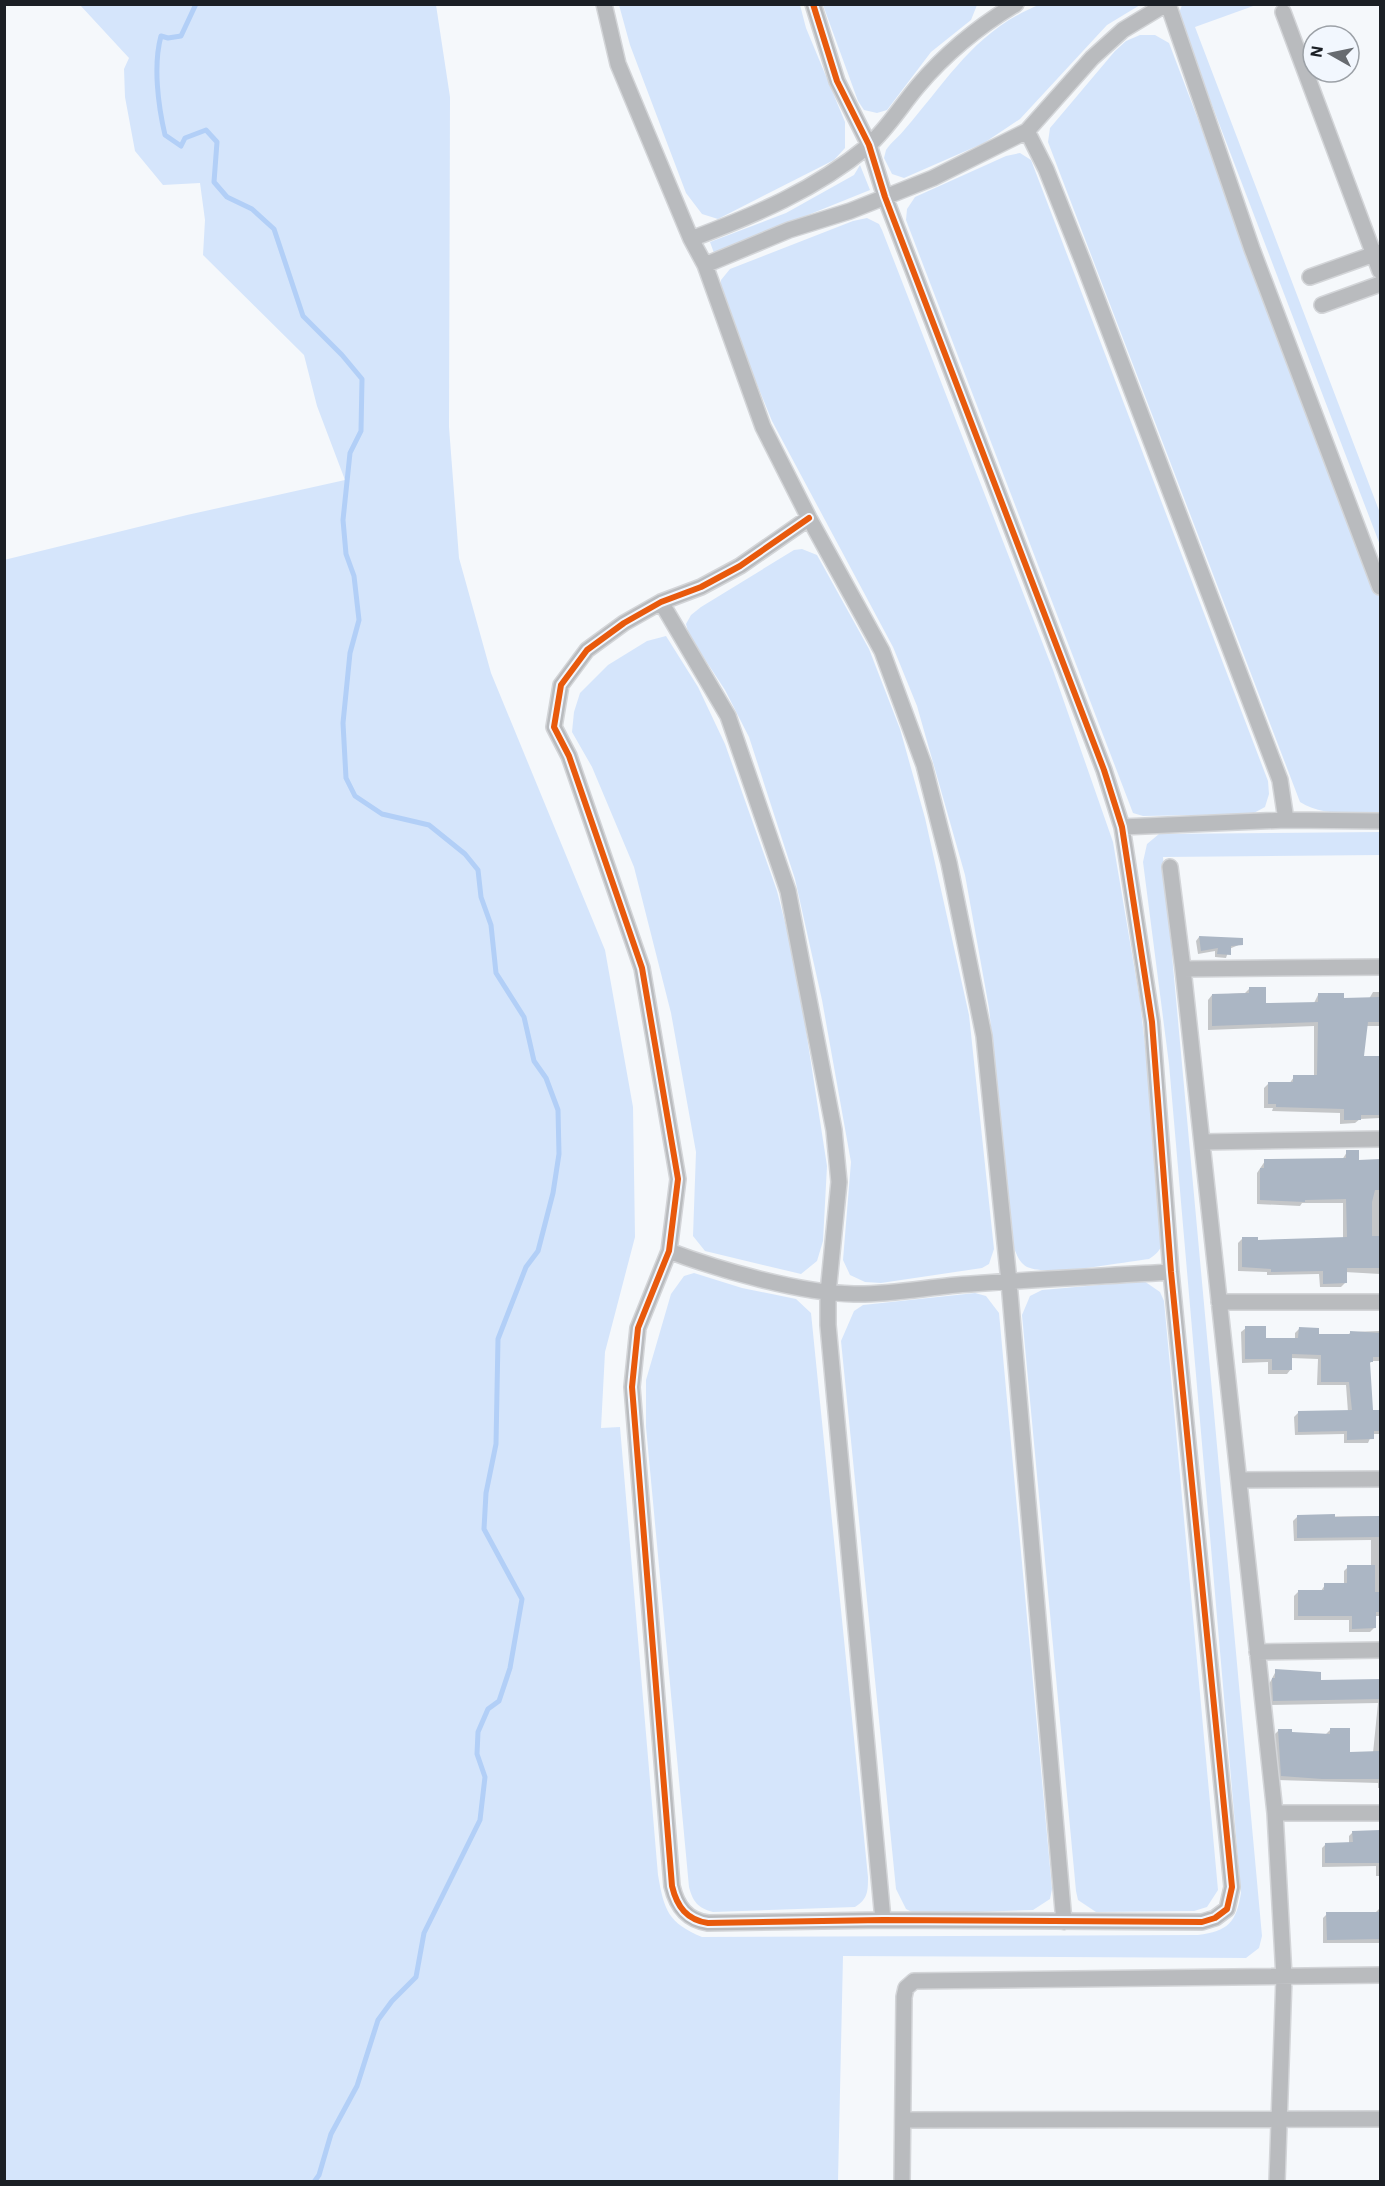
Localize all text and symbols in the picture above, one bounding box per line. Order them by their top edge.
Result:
north arrow [1301,24,1361,84]
text: N [1305,44,1327,59]

